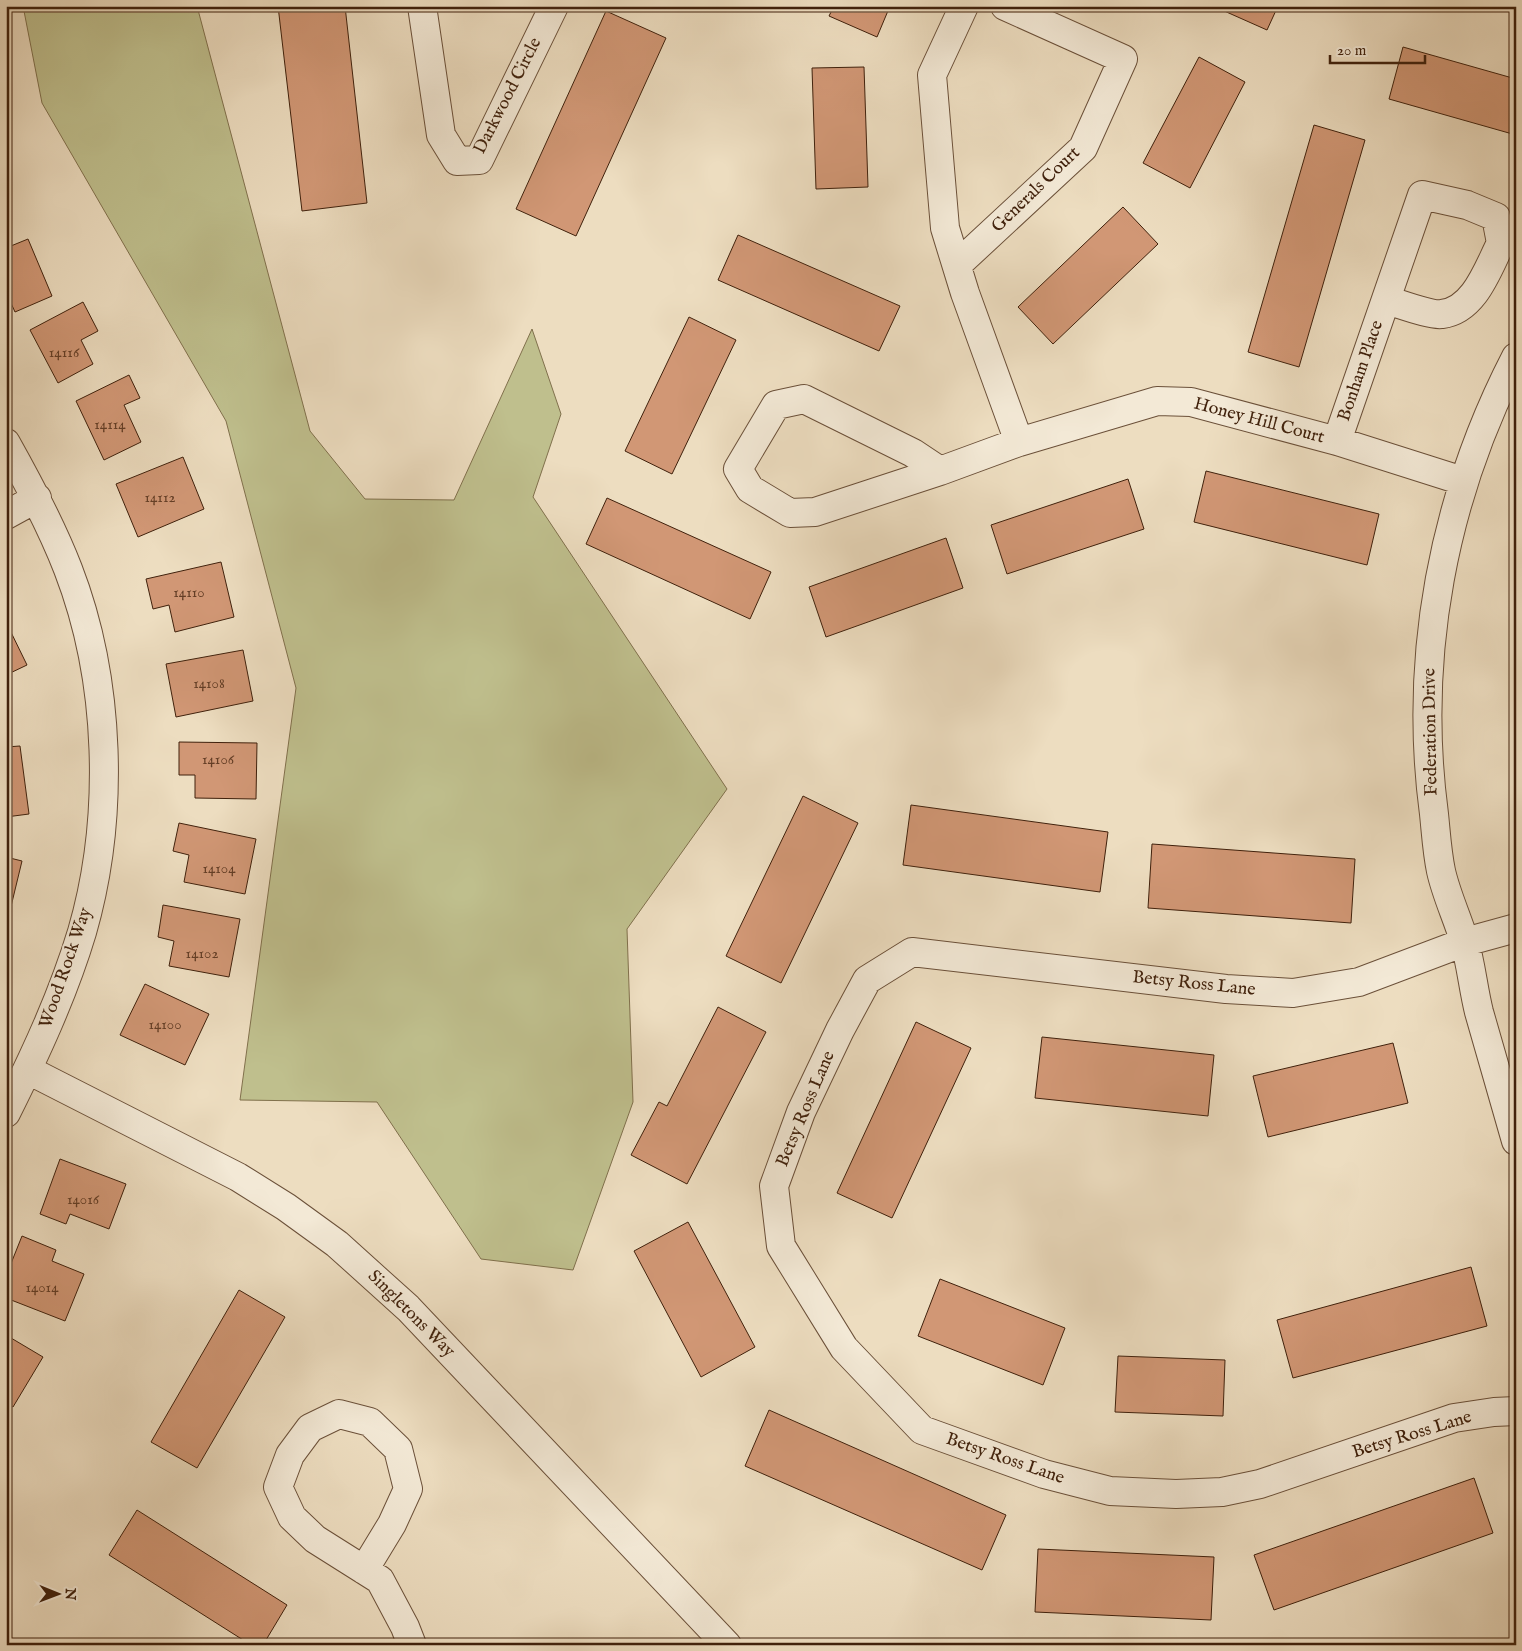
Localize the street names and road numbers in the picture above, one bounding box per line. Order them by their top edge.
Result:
street label: Darkwood Circle [469,34,547,158]
street label: Generals Court [987,142,1085,238]
street label: Bonham Place [1333,317,1389,425]
street label: Honey Hill Court [1191,393,1327,449]
street label: Federation Drive [1418,668,1444,796]
street label: Wood Rock Way [35,904,97,1031]
street label: Betsy Ross Lane [1131,966,1257,1002]
street label: Betsy Ross Lane [771,1048,841,1170]
street label: Singletons Way [362,1265,460,1363]
street label: Betsy Ross Lane [1349,1406,1475,1464]
street label: Betsy Ross Lane [943,1428,1067,1490]

